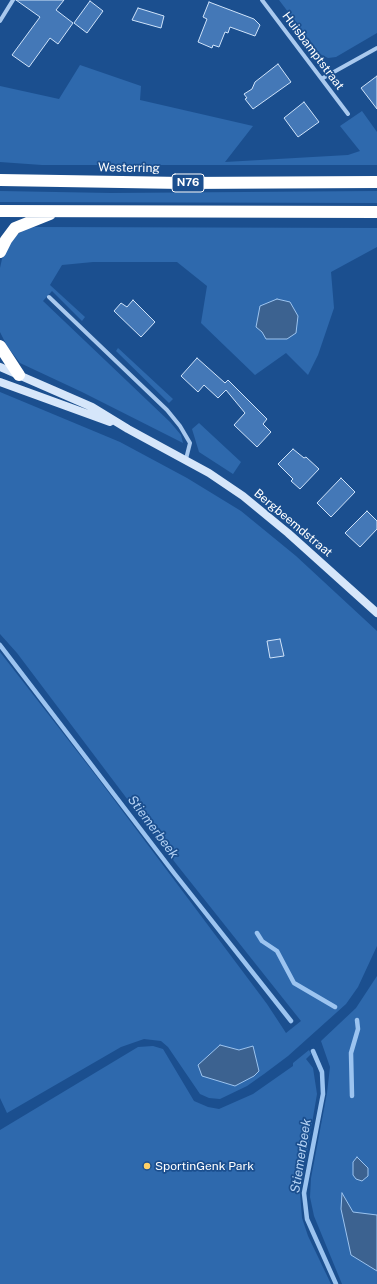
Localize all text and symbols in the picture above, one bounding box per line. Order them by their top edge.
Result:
street label: Huisbamptstraat [279,9,347,93]
street label: Westerring [98,160,160,176]
road number: N76 [172,174,204,192]
street label: Bergbeemdstraat [251,486,335,560]
water label: Stiemerbeek [124,792,182,862]
water label: Stiemerbeek [287,1118,315,1194]
place label: SportinGenk Park [155,1159,254,1173]
marker: SportinGenk Park [142,1161,152,1171]

